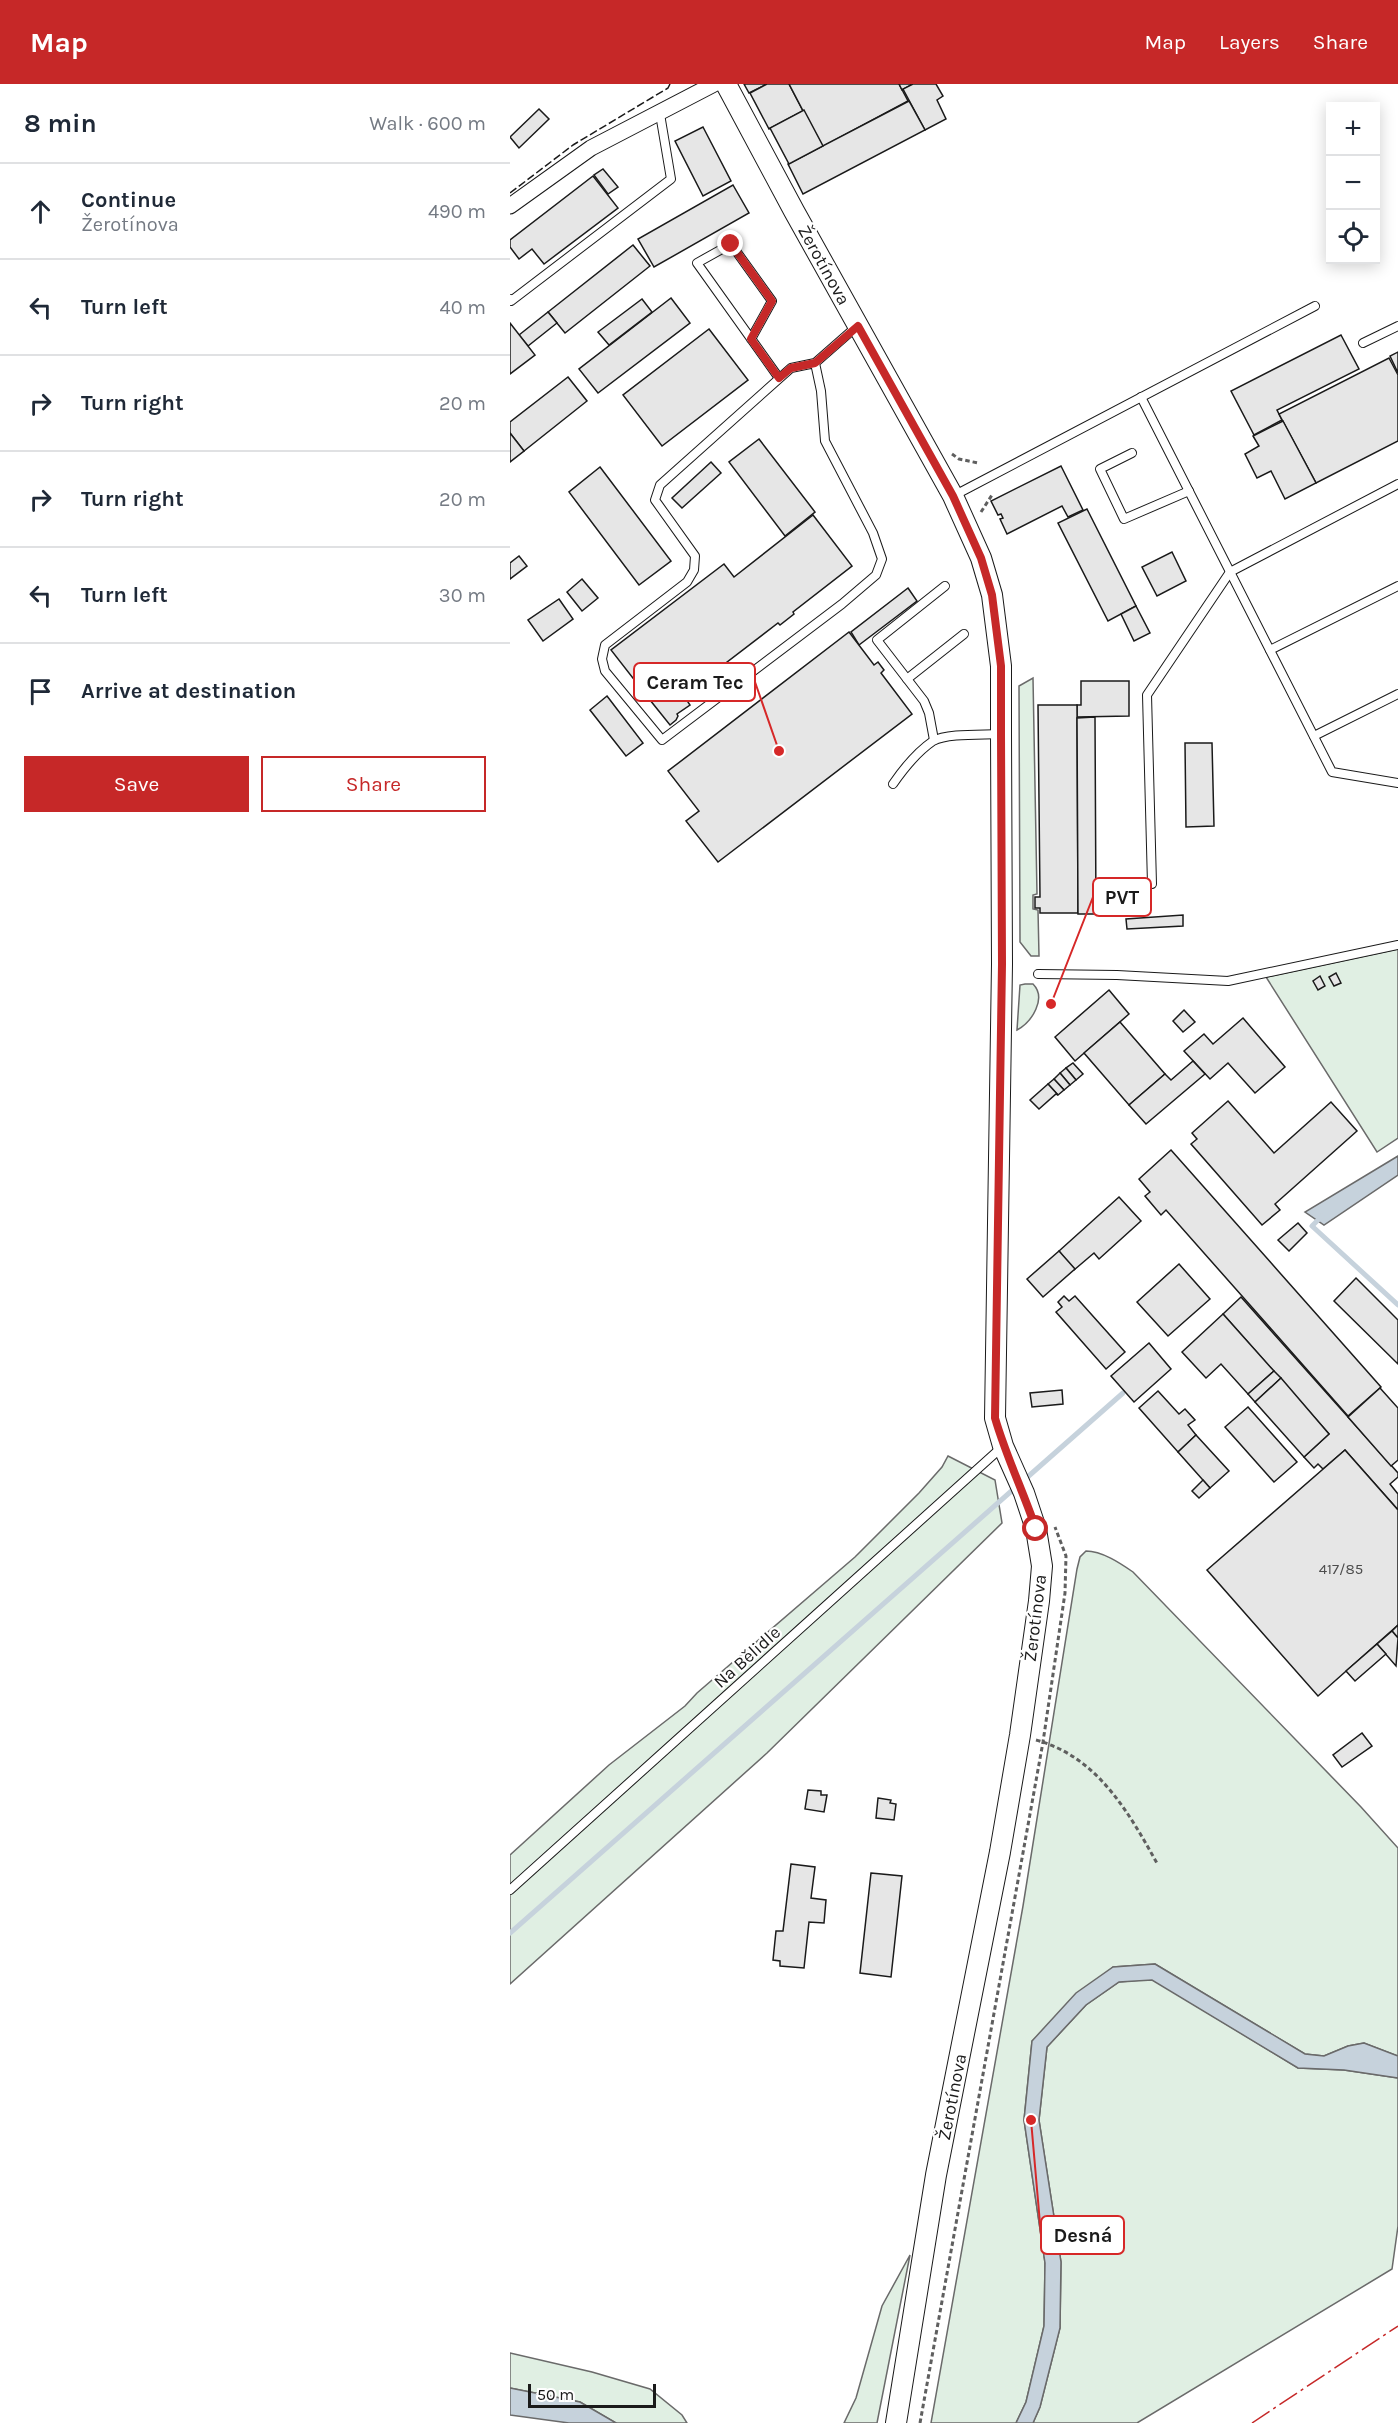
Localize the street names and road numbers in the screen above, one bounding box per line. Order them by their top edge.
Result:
street label: Žerotínova [793,221,855,309]
street label: Žerotínova [1019,1573,1051,1663]
street label: Na Bělidle [709,1621,785,1693]
street label: Žerotínova [933,2052,971,2142]

